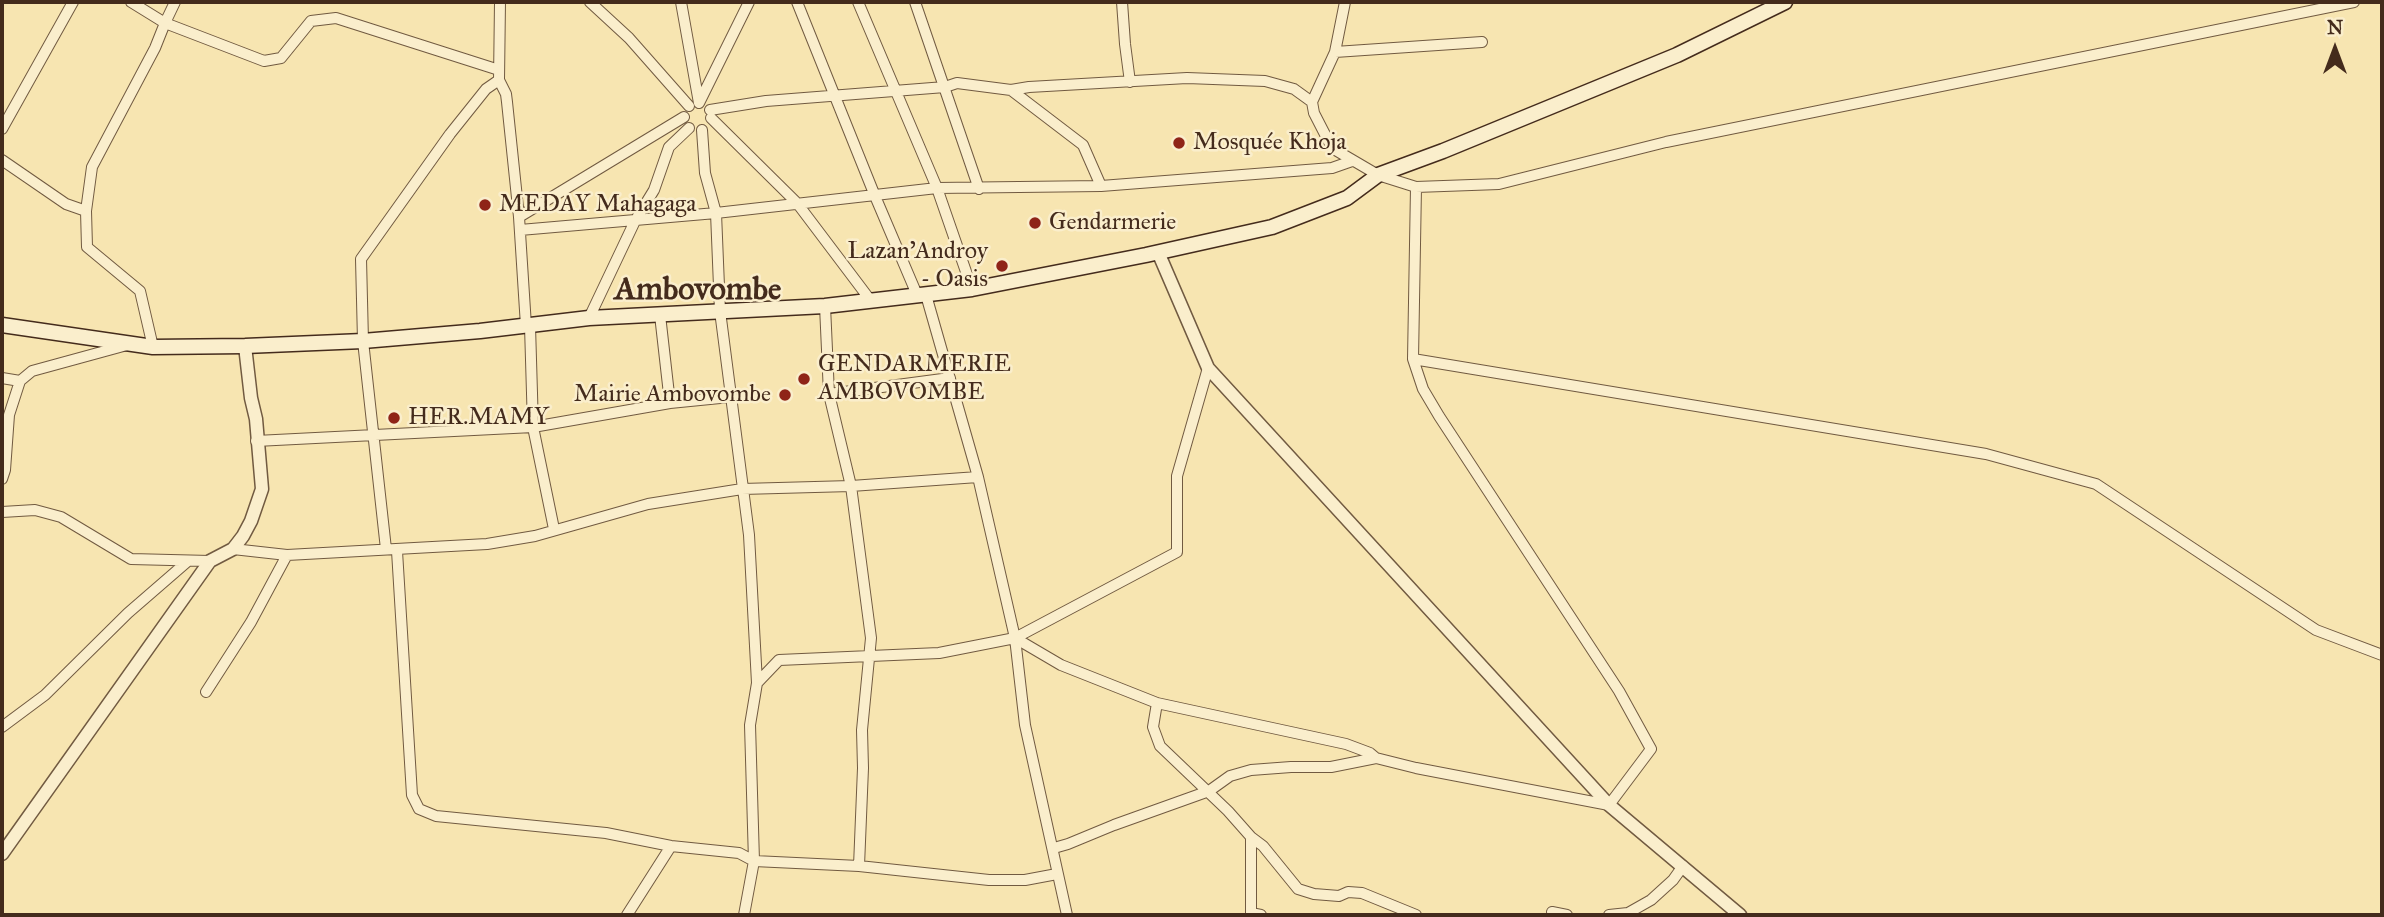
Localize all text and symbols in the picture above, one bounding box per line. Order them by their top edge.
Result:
north arrow [2300,14,2370,84]
text: N [2327,16,2343,39]
place label: Mosquée Khoja [1193,129,1346,157]
marker: Mosquée Khoja [1171,135,1187,151]
place label: MEDAY Mahagaga [499,191,696,219]
marker: MEDAY Mahagaga [477,197,493,213]
place label: Gendarmerie [1049,209,1176,237]
marker: Gendarmerie [1027,215,1043,231]
place label: Lazan'Androy - Oasis [848,238,988,294]
marker: Lazan'Androy - Oasis [994,258,1010,274]
district label: Ambovombe [615,272,781,310]
place label: GENDARMERIE AMBOVOMBE [818,351,1011,407]
marker: GENDARMERIE AMBOVOMBE [796,371,812,387]
place label: Mairie Ambovombe [574,381,771,409]
marker: Mairie Ambovombe [777,387,793,403]
place label: HER.MAMY [408,404,549,432]
marker: HER.MAMY [386,410,402,426]

